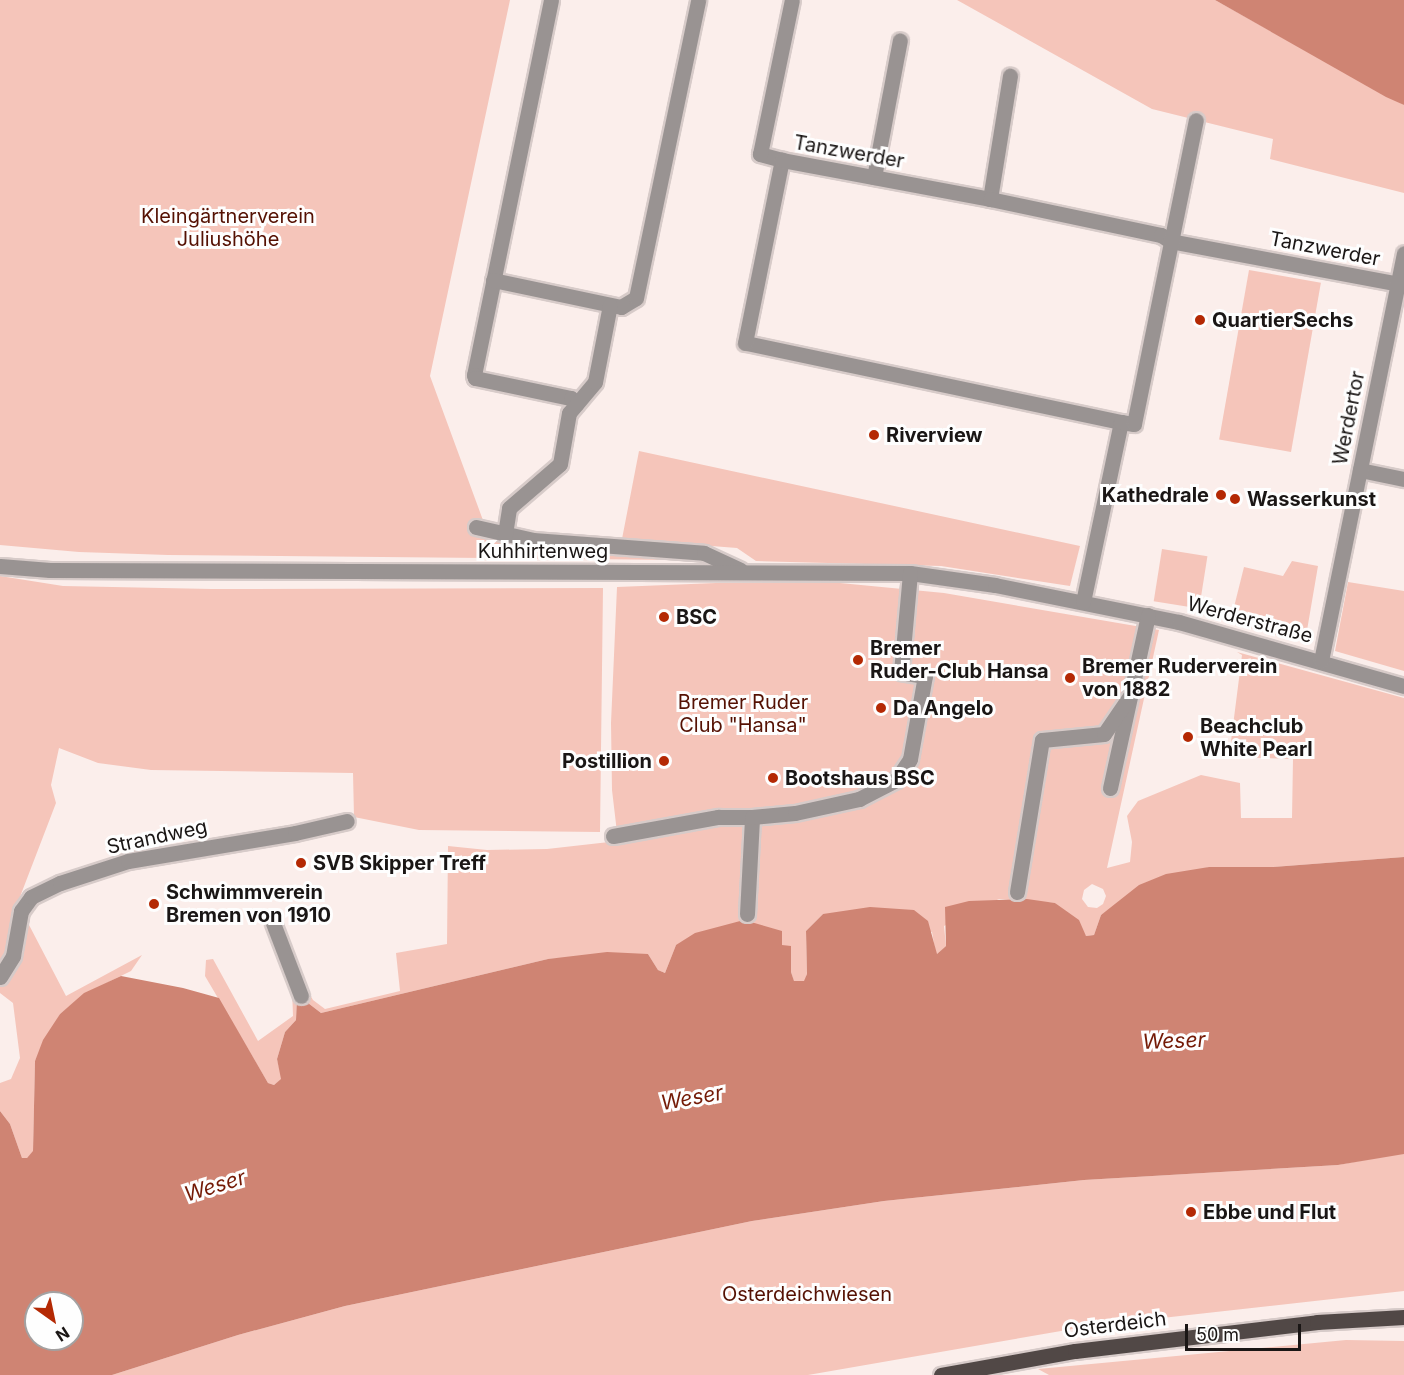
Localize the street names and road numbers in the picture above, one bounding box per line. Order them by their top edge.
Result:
street label: Tanzwerder [792,130,906,174]
street label: Tanzwerder [1268,227,1382,271]
street label: Werdertor [1328,369,1370,467]
street label: Kuhhirtenweg [478,539,608,563]
street label: Werderstraße [1185,592,1315,648]
street label: Strandweg [105,815,209,859]
street label: Osterdeich [1062,1307,1168,1343]

